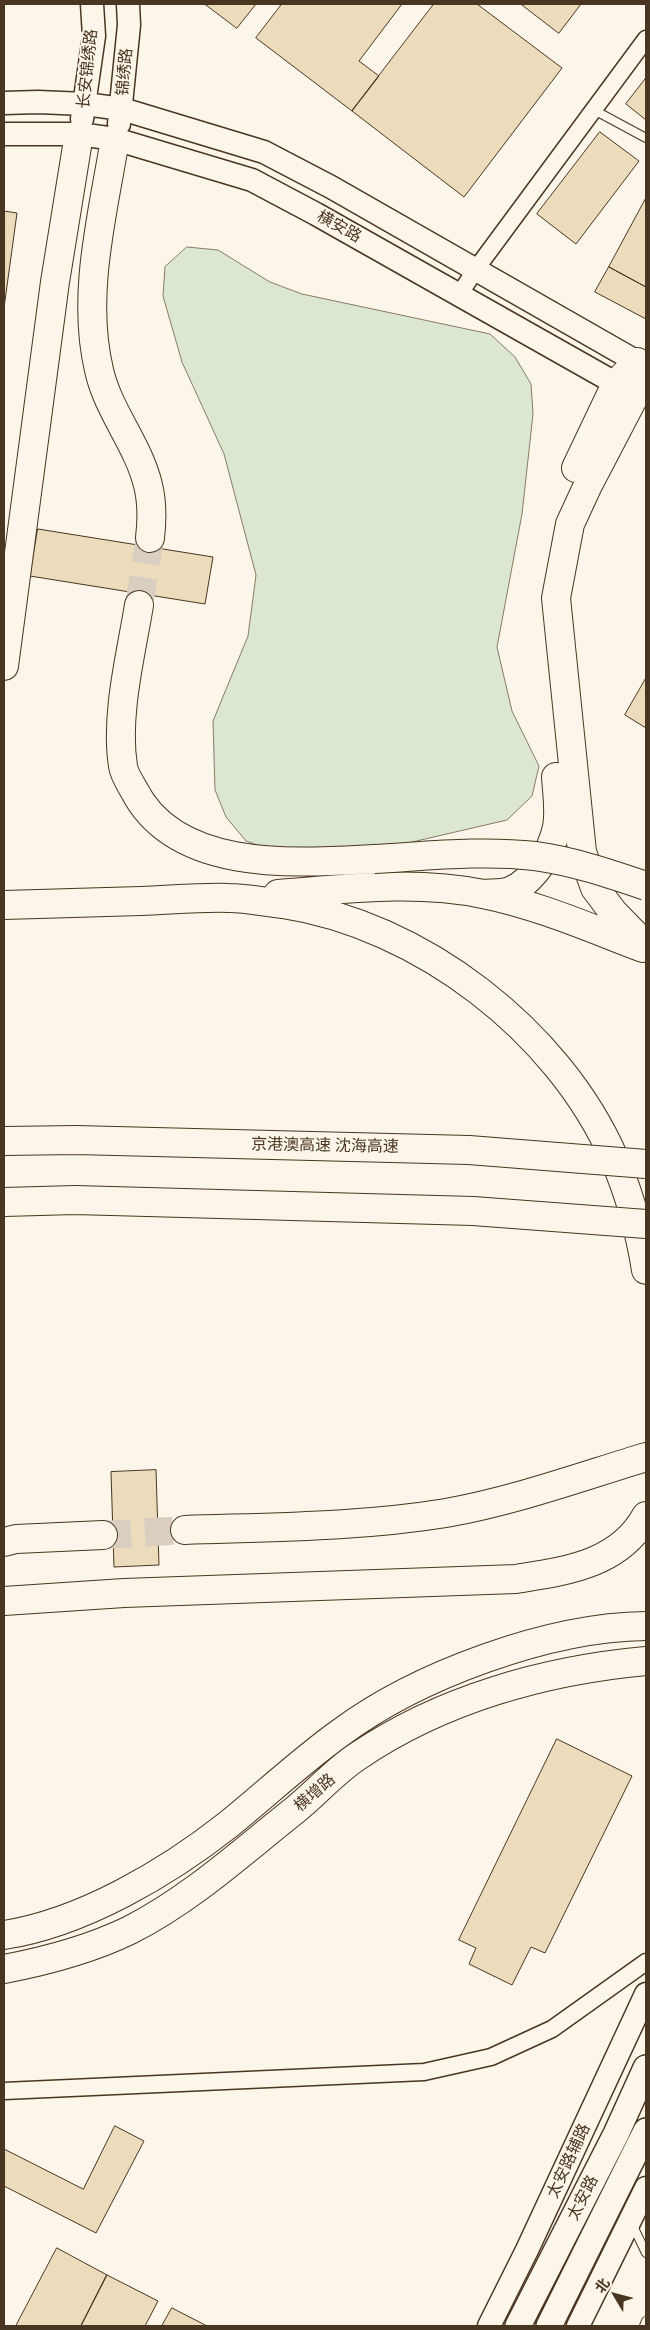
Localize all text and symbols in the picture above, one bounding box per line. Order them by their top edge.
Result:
street label: 长安锦绣路 [74,28,102,110]
street label: 锦绣路 [113,47,137,97]
street label: 横安路 [313,207,365,247]
street label: 京港澳高速 沈海高速 [251,1135,399,1157]
street label: 横增路 [291,1770,339,1816]
street label: 太安路辅路 [543,2121,595,2201]
street label: 太安路 [564,2172,602,2224]
north arrow [590,2270,640,2320]
text: 北 [592,2275,614,2296]

